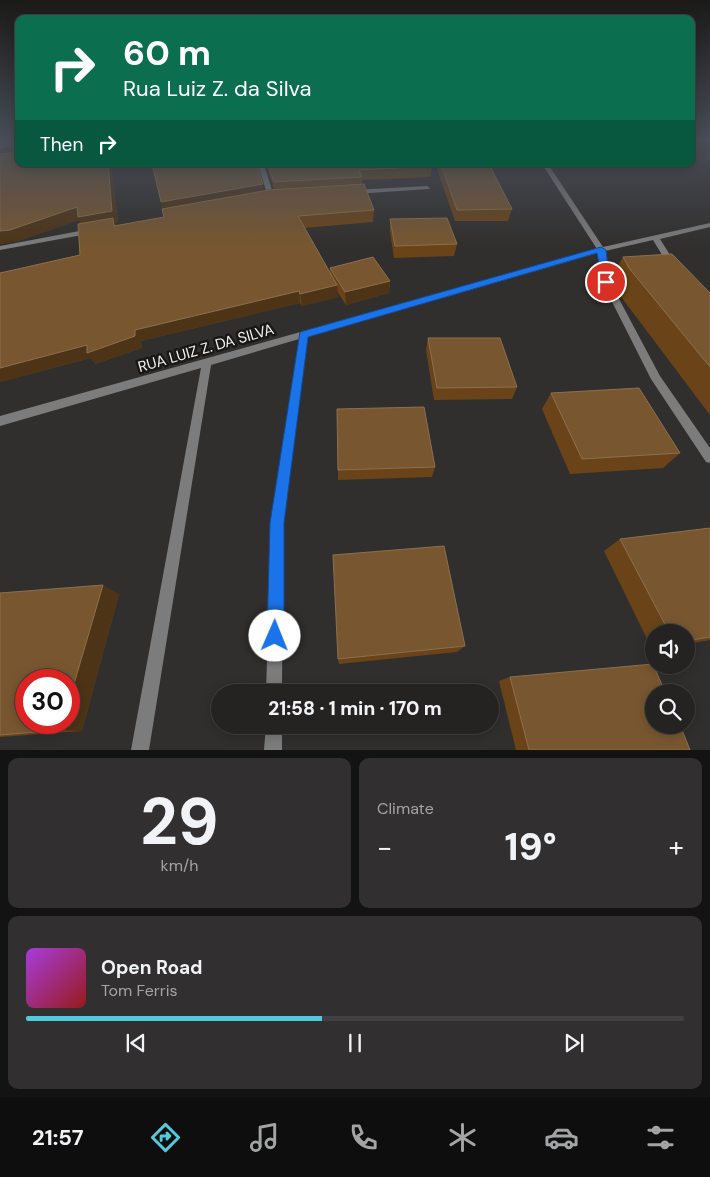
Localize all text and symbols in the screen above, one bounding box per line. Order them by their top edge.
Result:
text: 60 m [123,30,211,76]
icon: right [40,35,105,100]
text: Rua Luiz Z. da Silva [123,74,312,103]
icon: right [93,130,121,158]
text: Then [40,132,83,157]
pin [585,261,627,303]
icon: arrive [592,268,620,296]
street label: RUA LUIZ Z. DA SILVA [136,319,276,377]
position arrow [248,609,300,661]
map controls [645,624,695,734]
button: sound [645,624,695,674]
speed limit sign: 30 [15,669,80,734]
button: search [645,684,695,734]
text: 21:58 · 1 min · 170 m [268,696,442,721]
text: 29 [140,780,219,864]
text: Climate [377,798,434,819]
text: 19° [504,822,557,872]
text: − [377,829,392,866]
text: + [669,829,684,866]
text: km/h [161,855,198,876]
text: Open Road [101,955,203,980]
text: Tom Ferris [101,980,178,1001]
icon: previous [122,1029,150,1057]
icon: pause [341,1029,369,1057]
icon: next [560,1029,588,1057]
icon: directions [148,1120,183,1155]
icon: music [247,1120,282,1155]
icon: phone [346,1120,381,1155]
icon: climate [445,1120,480,1155]
icon: car [544,1120,579,1155]
icon: filters [643,1120,678,1155]
text: 21:57 [32,1123,84,1152]

